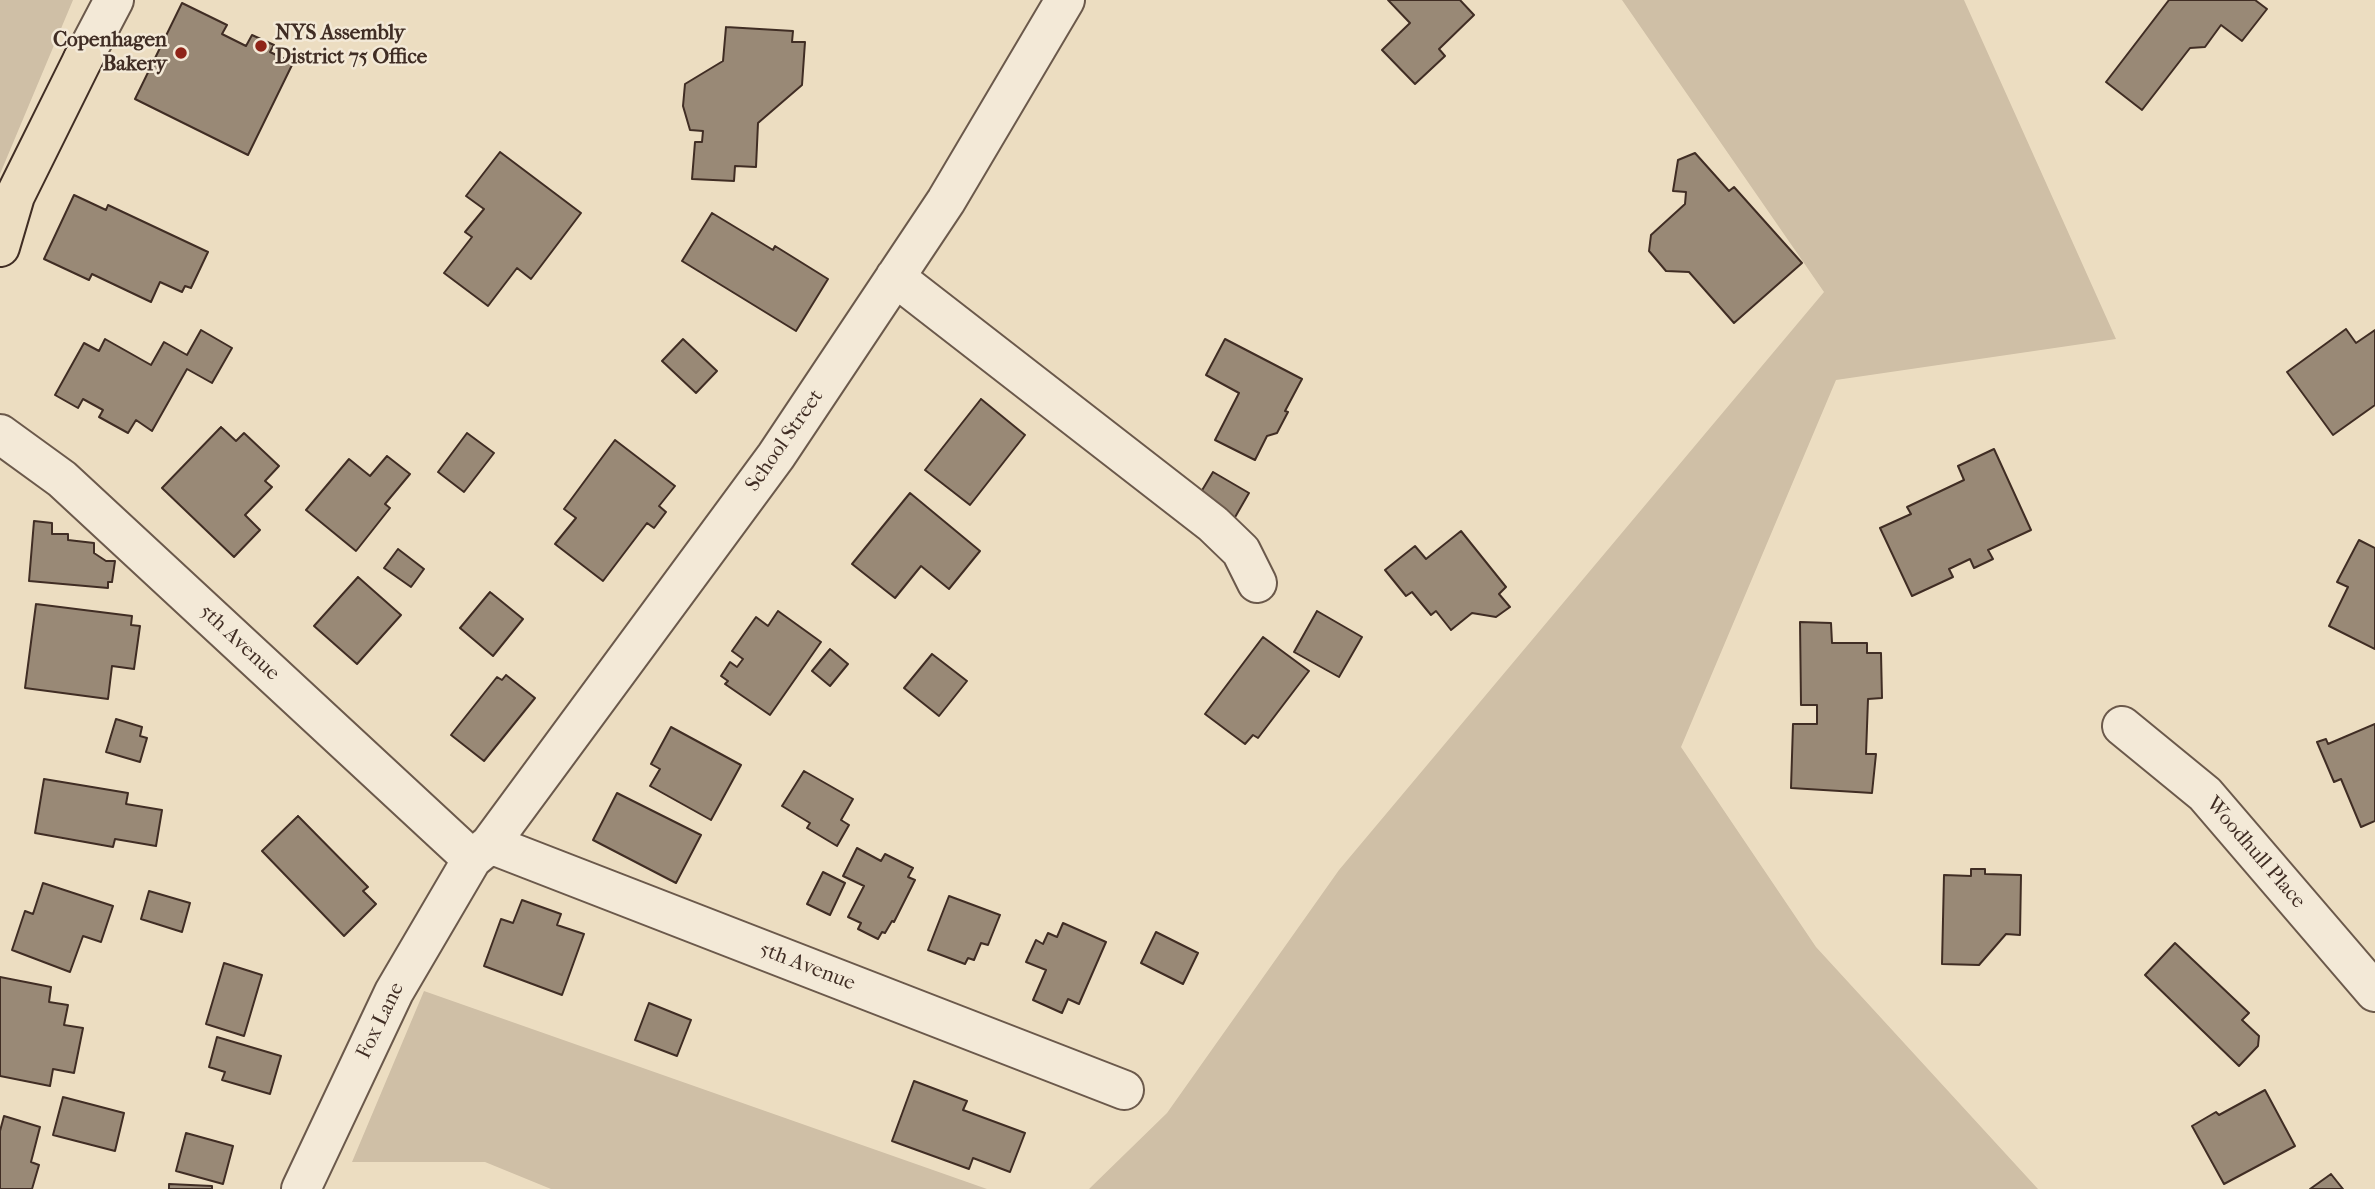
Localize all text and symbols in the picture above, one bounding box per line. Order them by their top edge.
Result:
place label: NYS Assembly District 75 Office [275,21,427,71]
place label: Copenhagen Bakery [53,28,167,78]
marker: NYS Assembly District 75 Office [253,38,269,54]
marker: Copenhagen Bakery [173,45,189,61]
street label: School Street [741,385,829,497]
street label: 5th Avenue [194,599,284,687]
street label: Woodhull Place [2200,792,2310,914]
street label: 5th Avenue [756,937,858,997]
street label: Fox Lane [352,979,410,1063]

